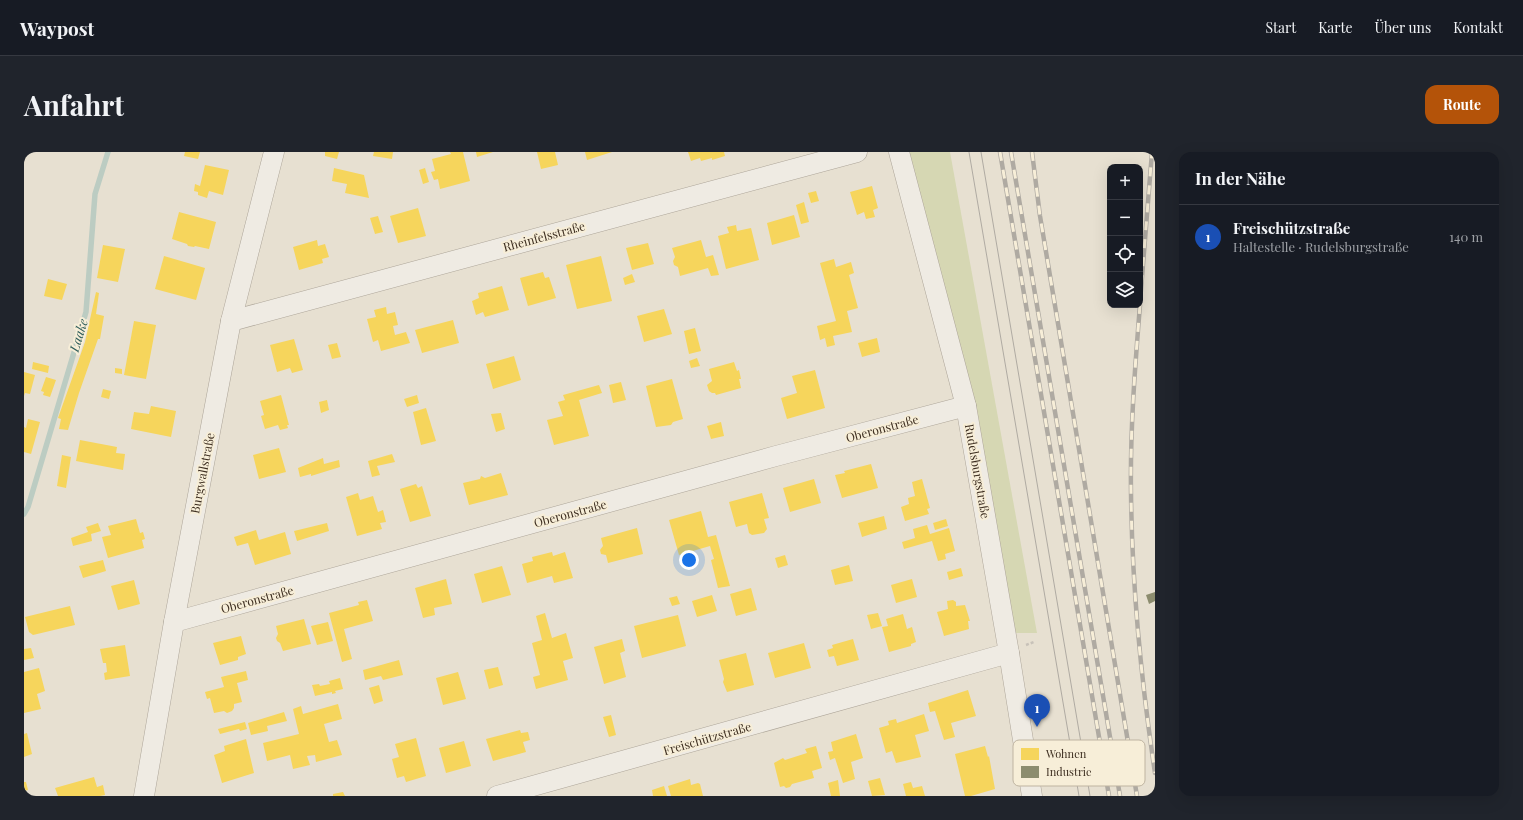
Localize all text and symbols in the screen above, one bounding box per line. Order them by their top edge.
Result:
text: Waypost [20,15,94,41]
text: Start [1265,18,1296,37]
text: Karte [1318,18,1353,37]
text: Über uns [1375,18,1431,37]
text: Kontakt [1453,18,1503,37]
button: Route [1425,85,1499,124]
text: Anfahrt [24,86,124,123]
map controls [1107,164,1143,308]
button: + [1107,164,1143,200]
text: In der Nähe [1195,167,1286,189]
button: − [1107,200,1143,236]
street label: Rheinfelsstraße [501,217,587,255]
text: Freischützstraße [1233,218,1350,238]
text: 1 [1206,228,1210,245]
text: 140 m [1449,228,1483,245]
button: locate [1107,236,1143,272]
text: Haltestelle · Rudelsburgstraße [1233,238,1409,255]
button: layers [1107,272,1143,308]
water label: Laake [65,316,91,354]
street label: Oberonstraße [844,411,920,445]
street label: Rudelsburgstraße [962,422,994,520]
street label: Burgwallstraße [186,431,218,515]
street label: Oberonstraße [532,496,608,530]
your location [679,550,699,570]
street label: Oberonstraße [219,582,295,616]
pin: 1 [1024,694,1050,727]
street label: Freischützstraße [661,718,753,758]
legend [1013,740,1145,786]
text: Wohnen [1045,746,1087,761]
text: Industrie [1046,764,1092,779]

